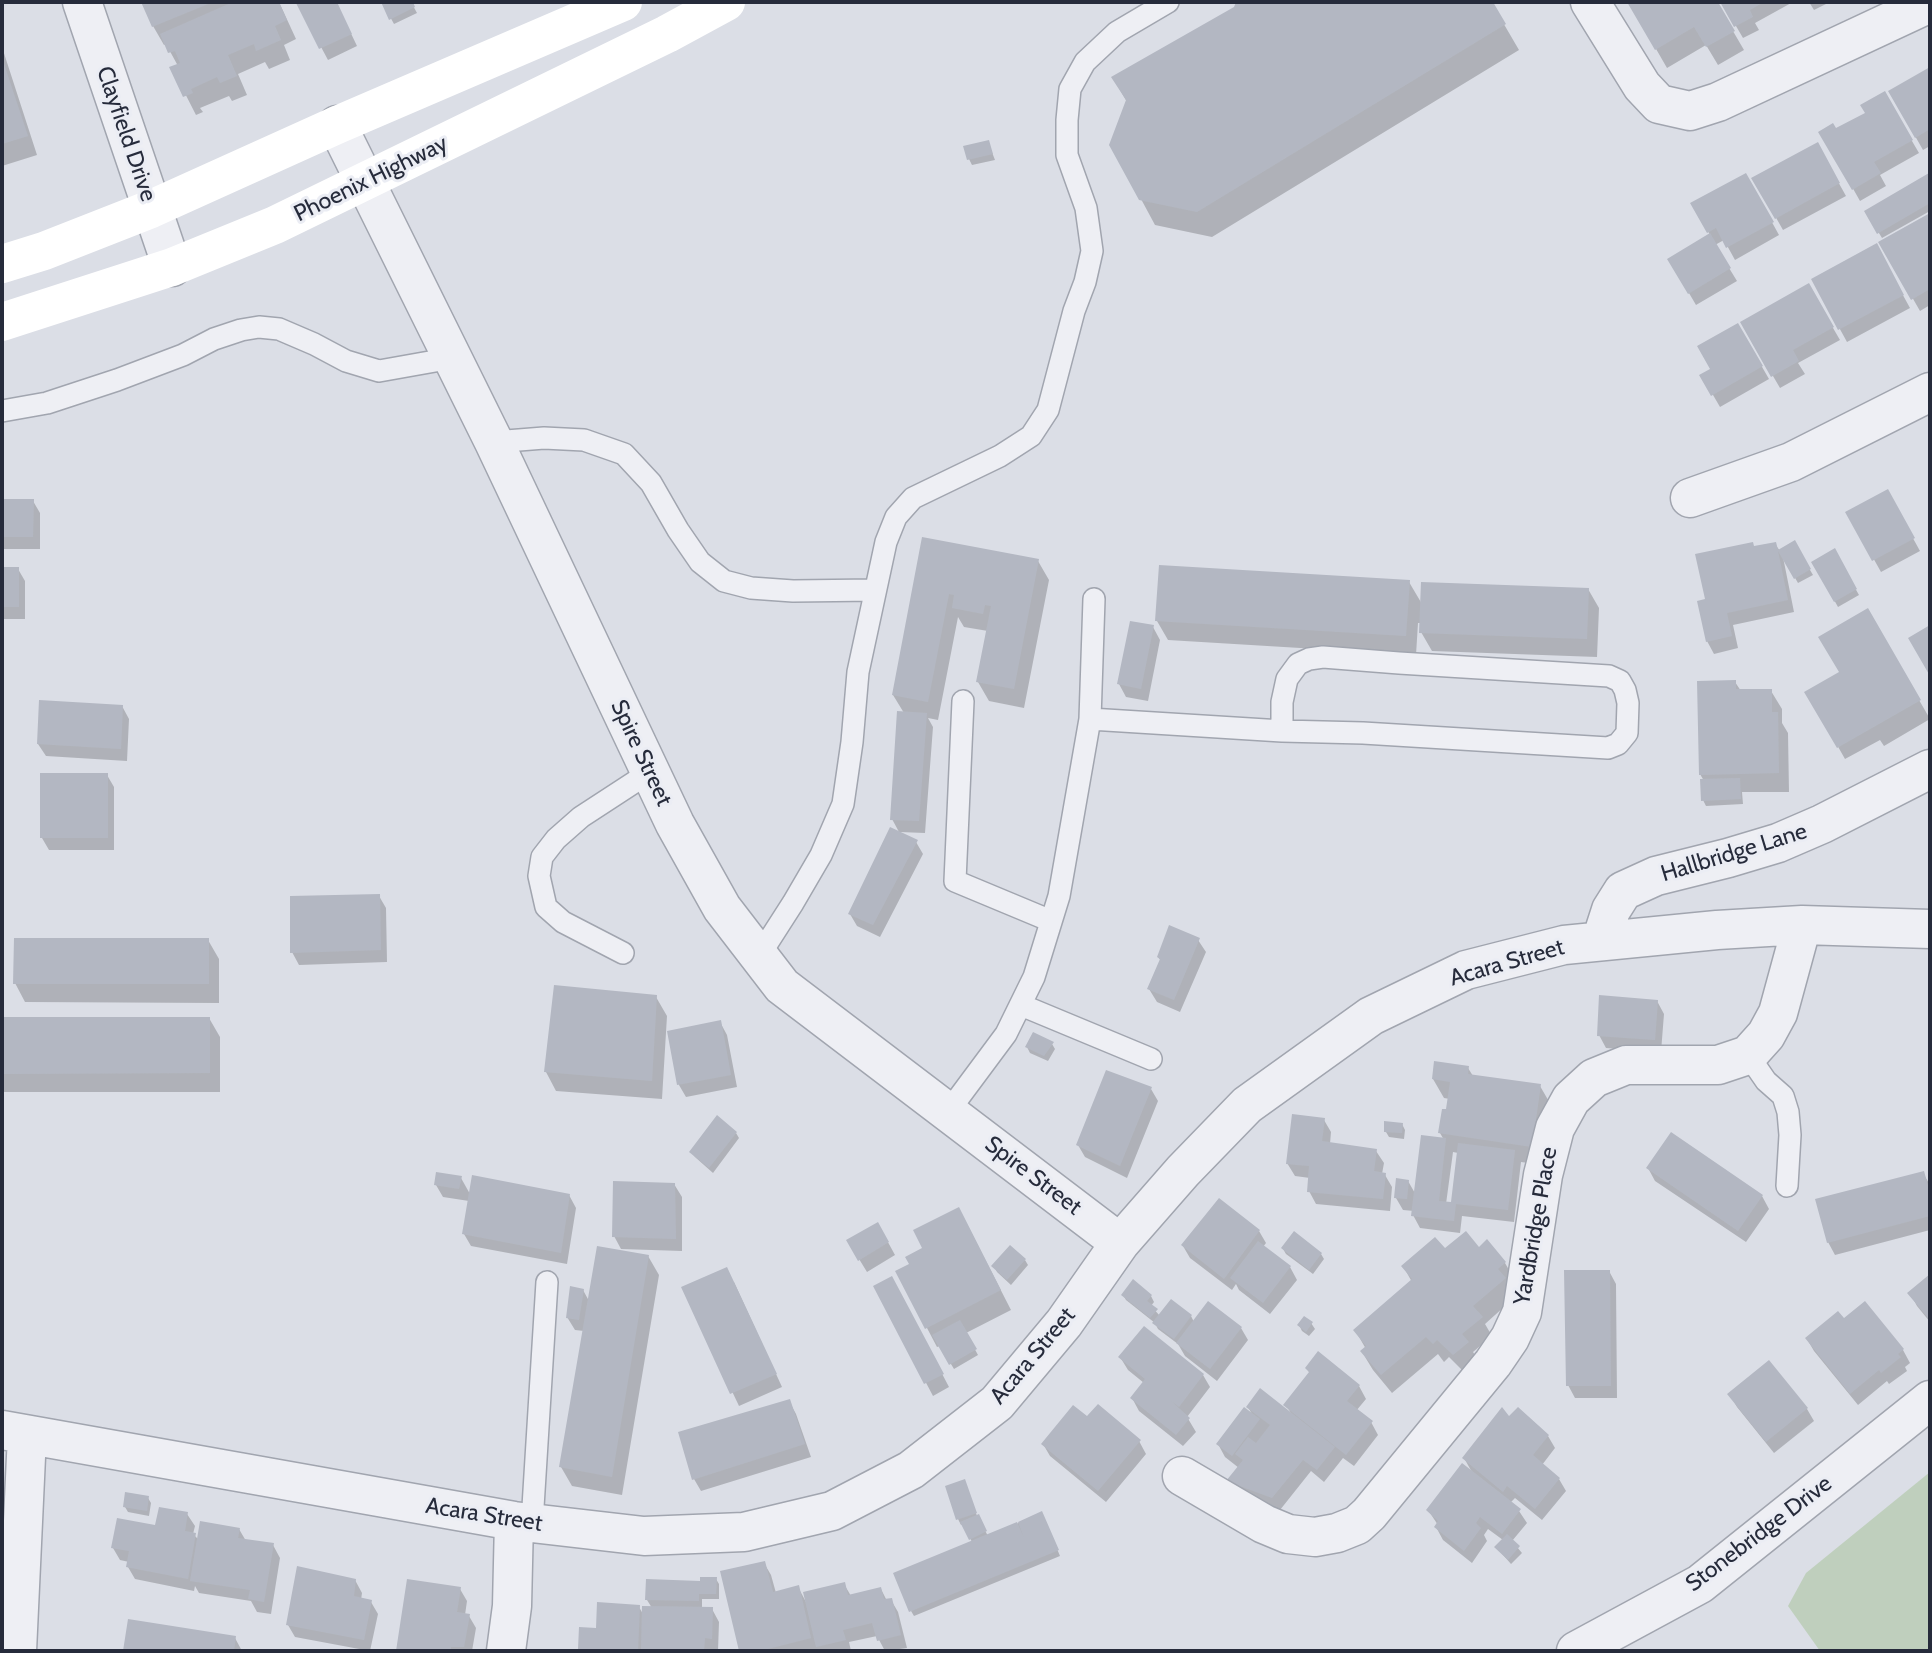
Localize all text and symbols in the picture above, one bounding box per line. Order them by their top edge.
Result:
street label: Clayfield Drive [90,63,162,205]
street label: Phoenix Highway [290,130,452,228]
street label: Spire Street [604,696,678,810]
street label: Hallbridge Lane [1658,818,1810,888]
street label: Acara Street [1447,933,1567,993]
street label: Spire Street [979,1131,1087,1221]
street label: Yardbridge Place [1509,1145,1563,1307]
street label: Acara Street [985,1302,1081,1410]
street label: Stonebridge Drive [1681,1470,1837,1598]
street label: Acara Street [424,1492,544,1538]

